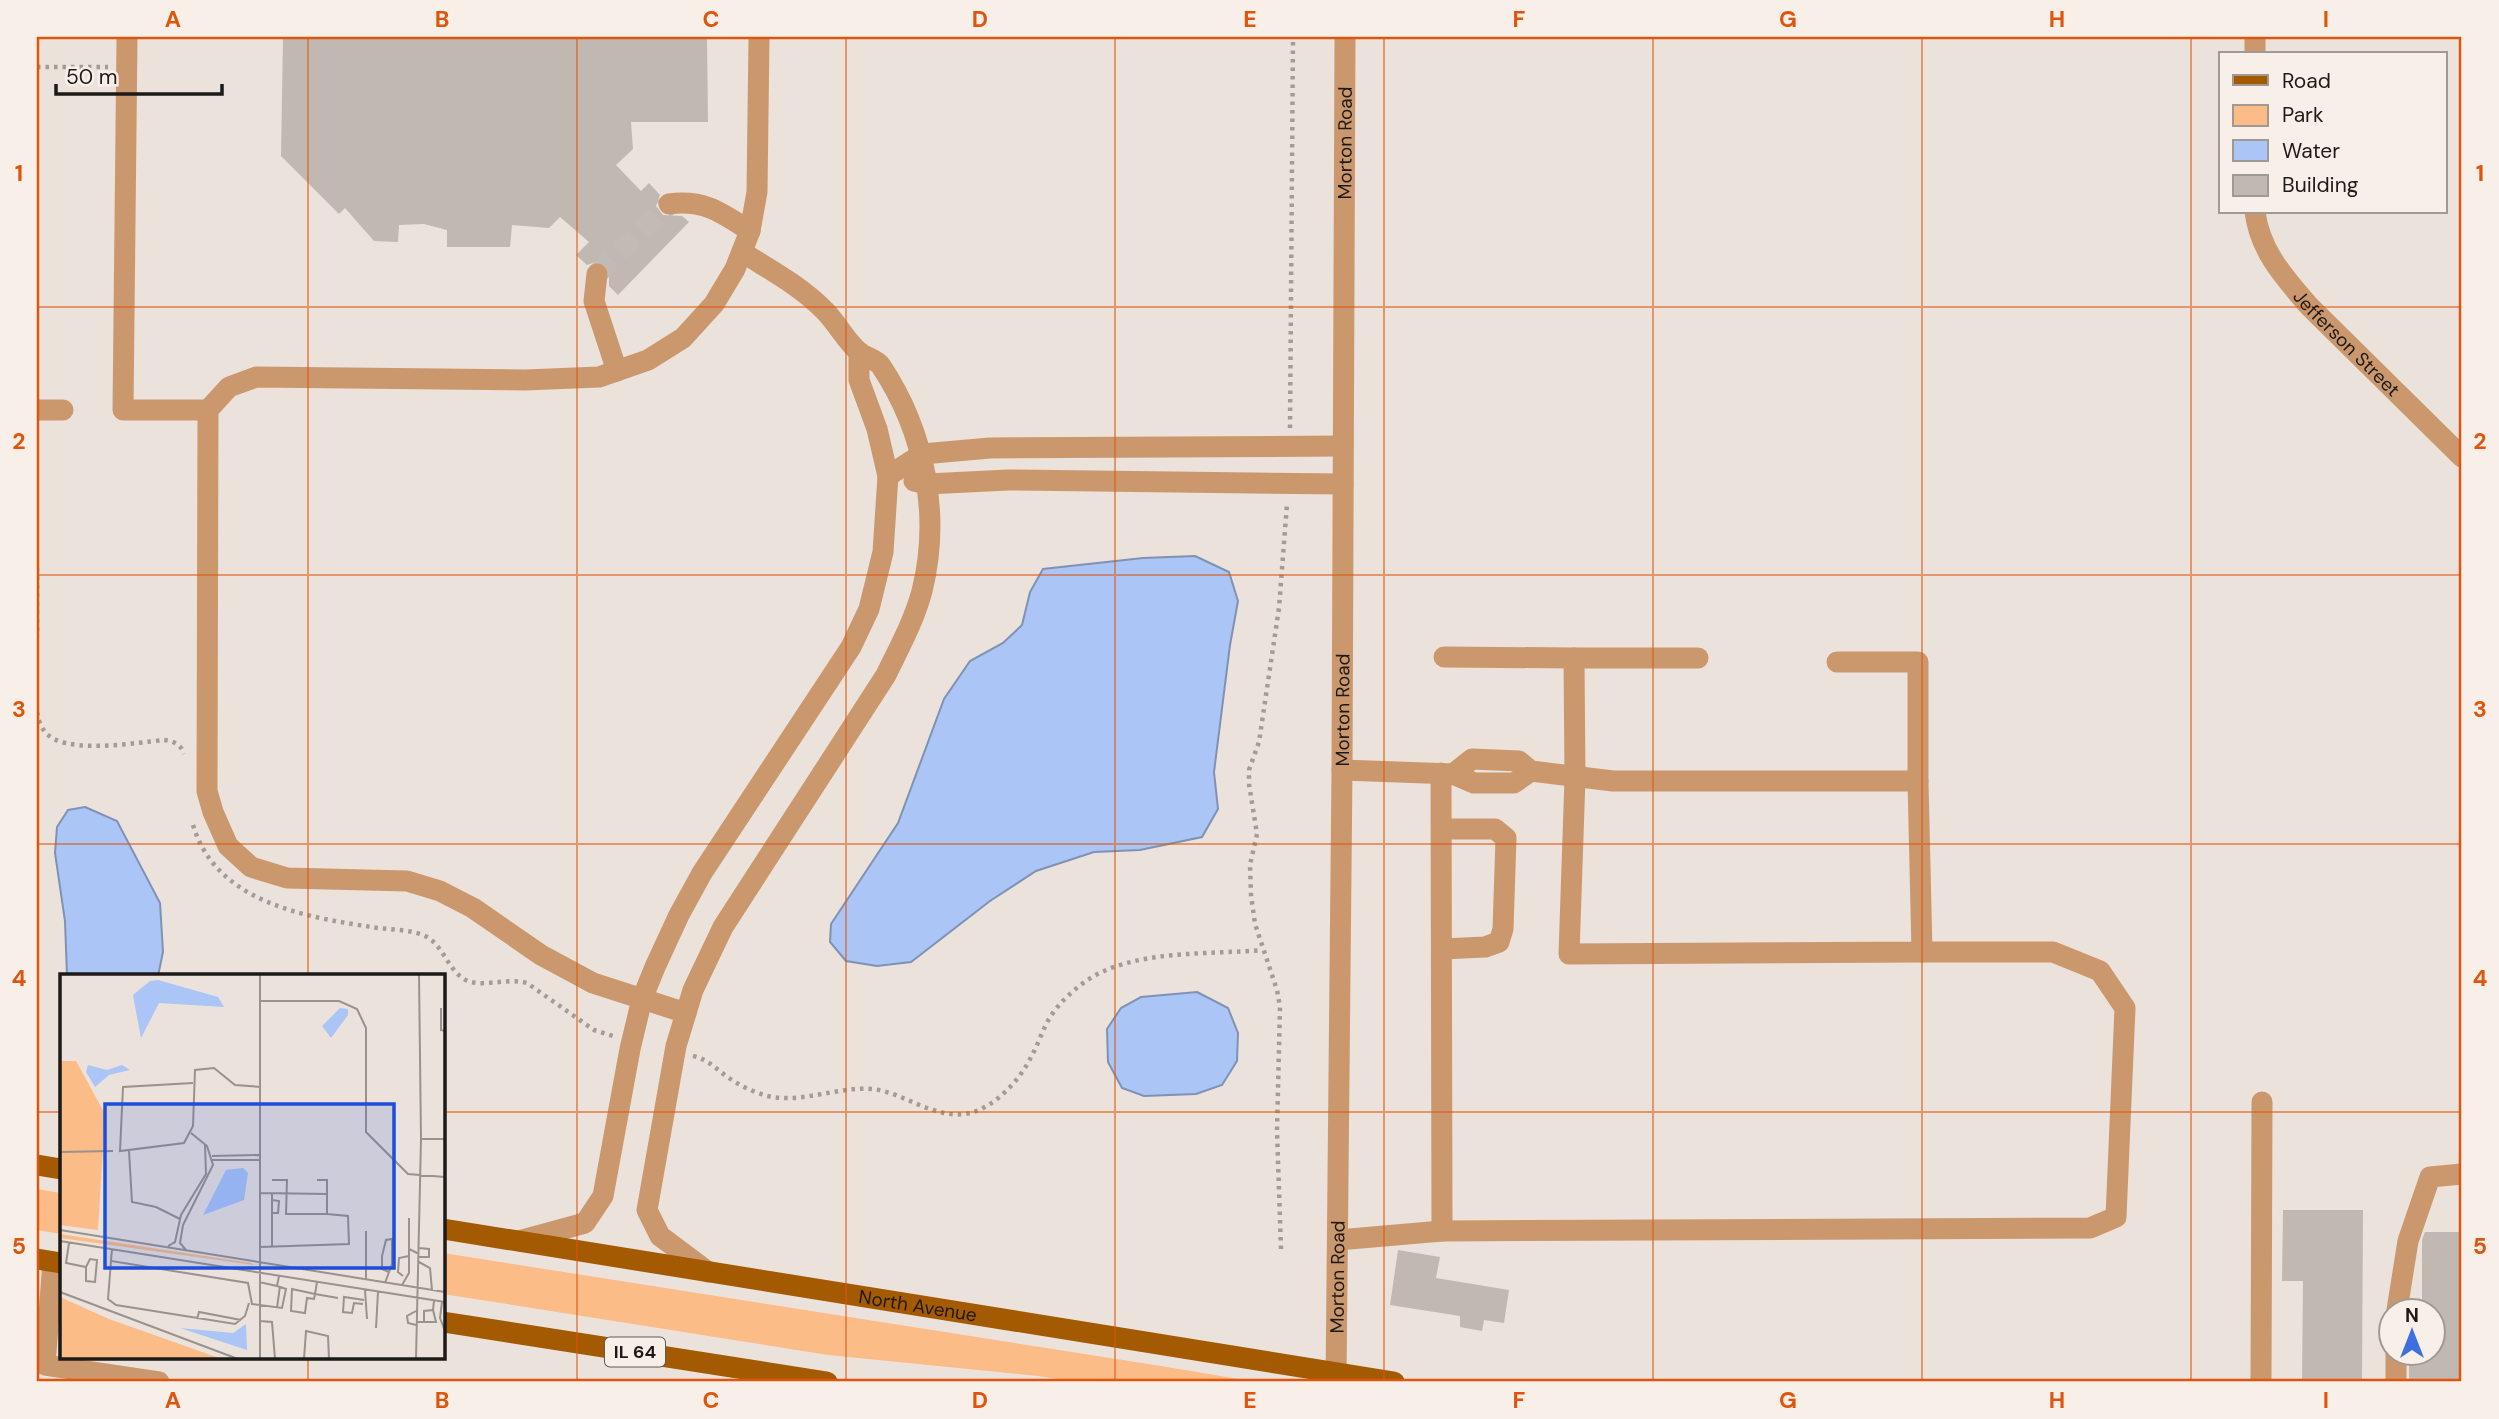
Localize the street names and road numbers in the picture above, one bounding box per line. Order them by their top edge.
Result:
street label: Morton Road [1332,86,1358,200]
street label: Jefferson Street [2287,285,2405,402]
street label: Morton Road [1330,653,1355,767]
street label: Morton Road [1324,1220,1351,1334]
street label: North Avenue [857,1284,979,1328]
road number: IL 64 [605,1338,665,1366]

